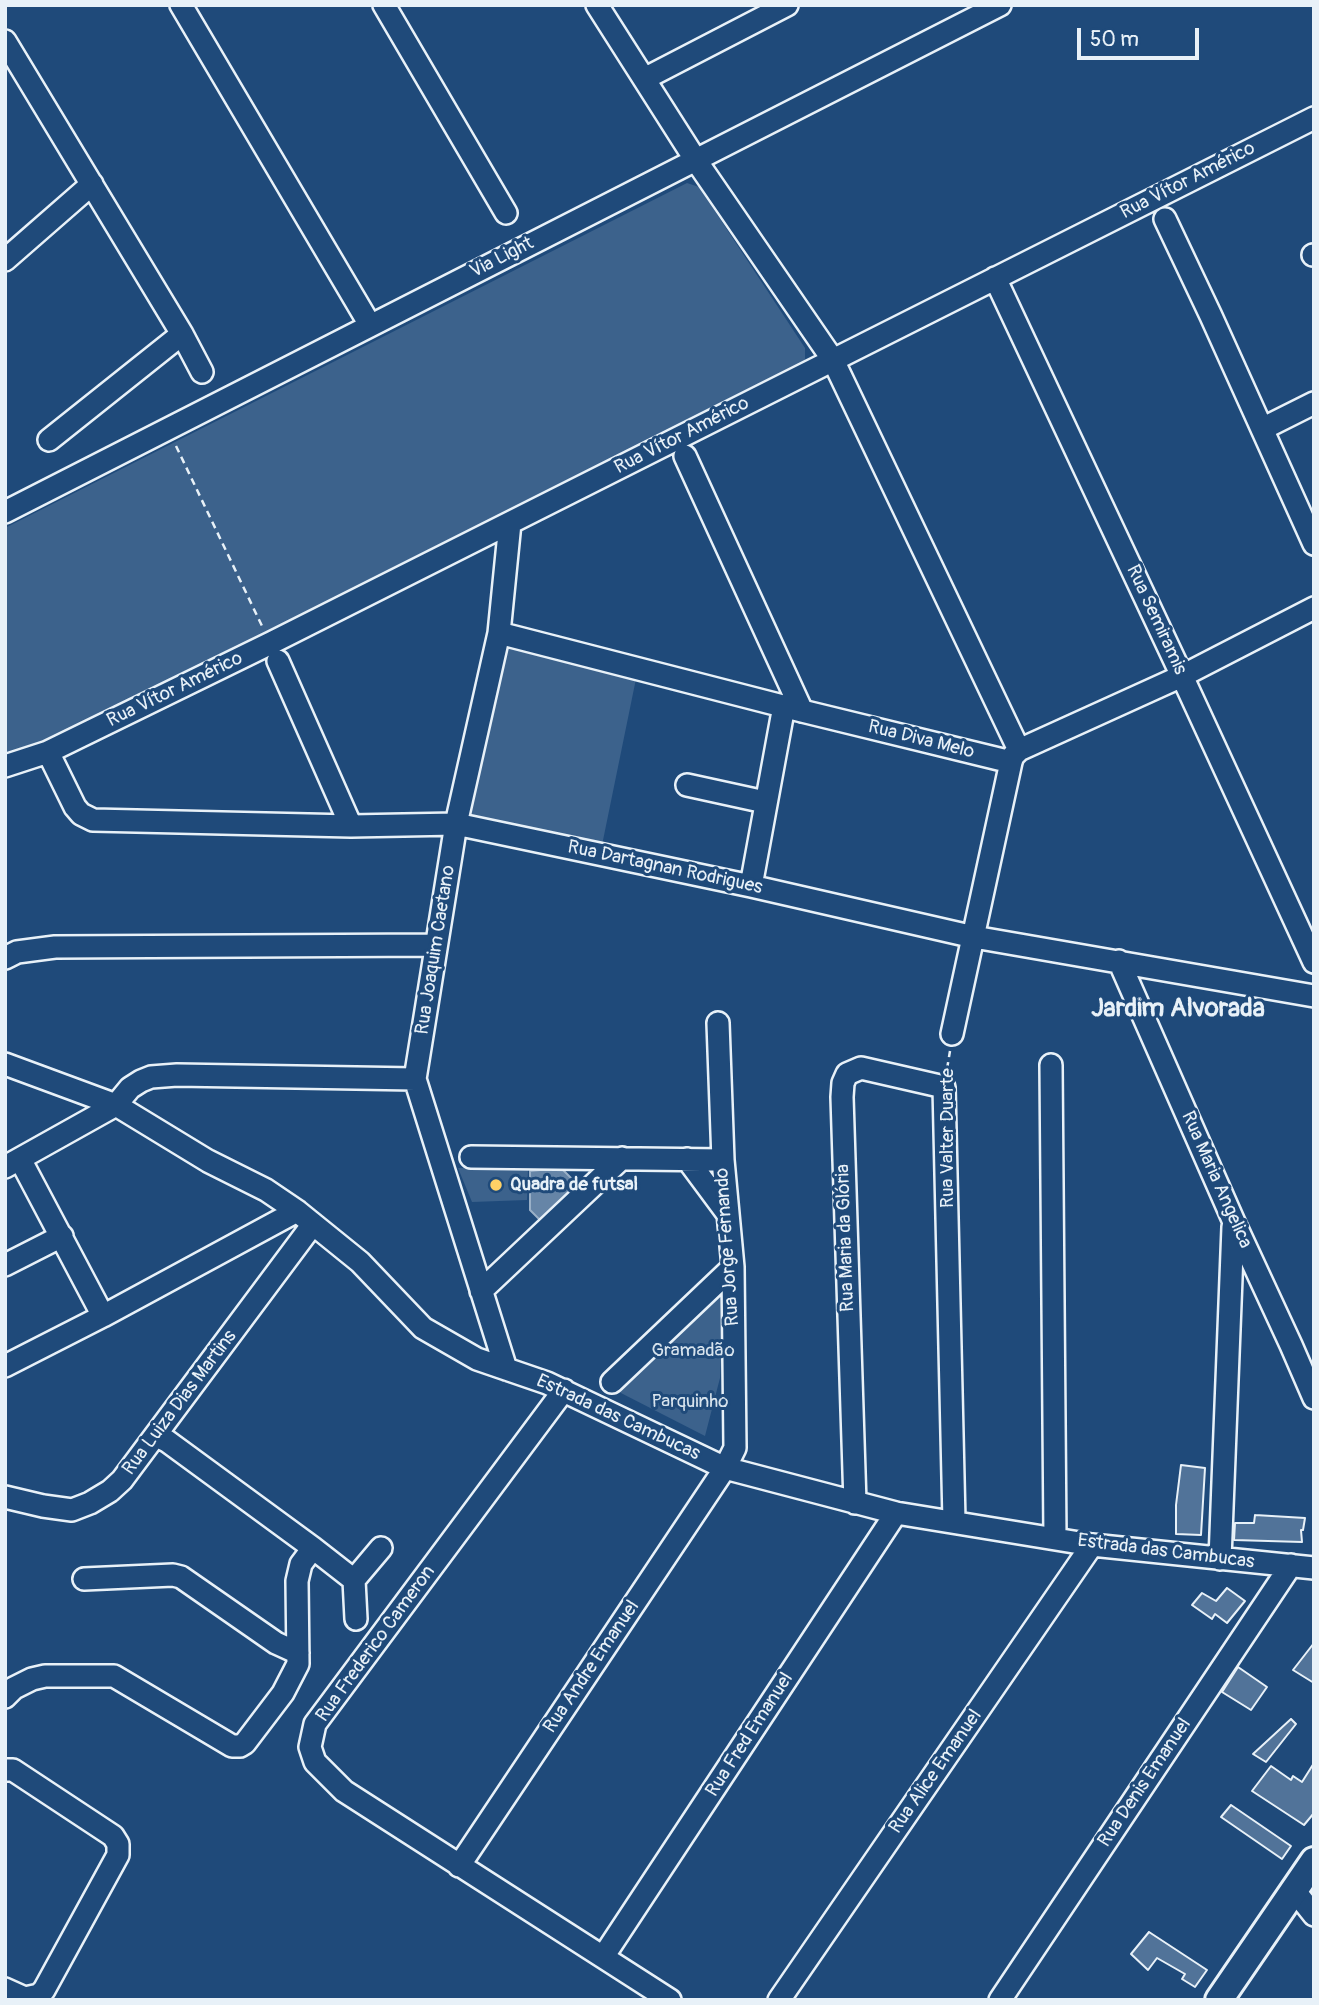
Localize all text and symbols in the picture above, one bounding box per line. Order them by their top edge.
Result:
scale bar [1081,14,1204,58]
text: 50 m [1090,26,1139,53]
street label: Rua Vítor Américo [1117,137,1259,225]
street label: Via Light [466,232,538,284]
street label: Rua Vítor Américo [611,392,753,480]
street label: Rua Semiramis [1121,562,1191,678]
street label: Rua Vítor Américo [104,647,246,733]
street label: Rua Diva Melo [866,716,976,764]
street label: Rua Dartagnan Rodrigues [565,836,765,900]
street label: Rua Joaquim Caetano [411,864,461,1036]
district label: Jardim Alvorada [1091,993,1265,1025]
street label: Rua Valter Duarte [937,1068,959,1208]
street label: Rua Maria Angelica [1176,1108,1256,1252]
street label: Rua Maria da Glória [832,1164,860,1312]
street label: Rua Jorge Fernando [711,1167,745,1327]
place label: Quadra de futsal [510,1174,638,1196]
marker: Quadra de futsal [488,1177,504,1193]
street label: Rua Luiza Dias Martins [118,1326,242,1480]
park label: Gramadão [651,1340,735,1362]
street label: Estrada das Cambucas [533,1370,703,1466]
park label: Parquinho [652,1391,728,1413]
street label: Estrada das Cambucas [1076,1530,1256,1574]
street label: Rua Frederico Cameron [312,1561,440,1727]
street label: Rua Andre Emanuel [539,1596,645,1738]
street label: Rua Fred Emanuel [701,1669,799,1801]
street label: Rua Alice Emanuel [885,1706,987,1838]
street label: Rua Denis Emanuel [1094,1714,1196,1852]

